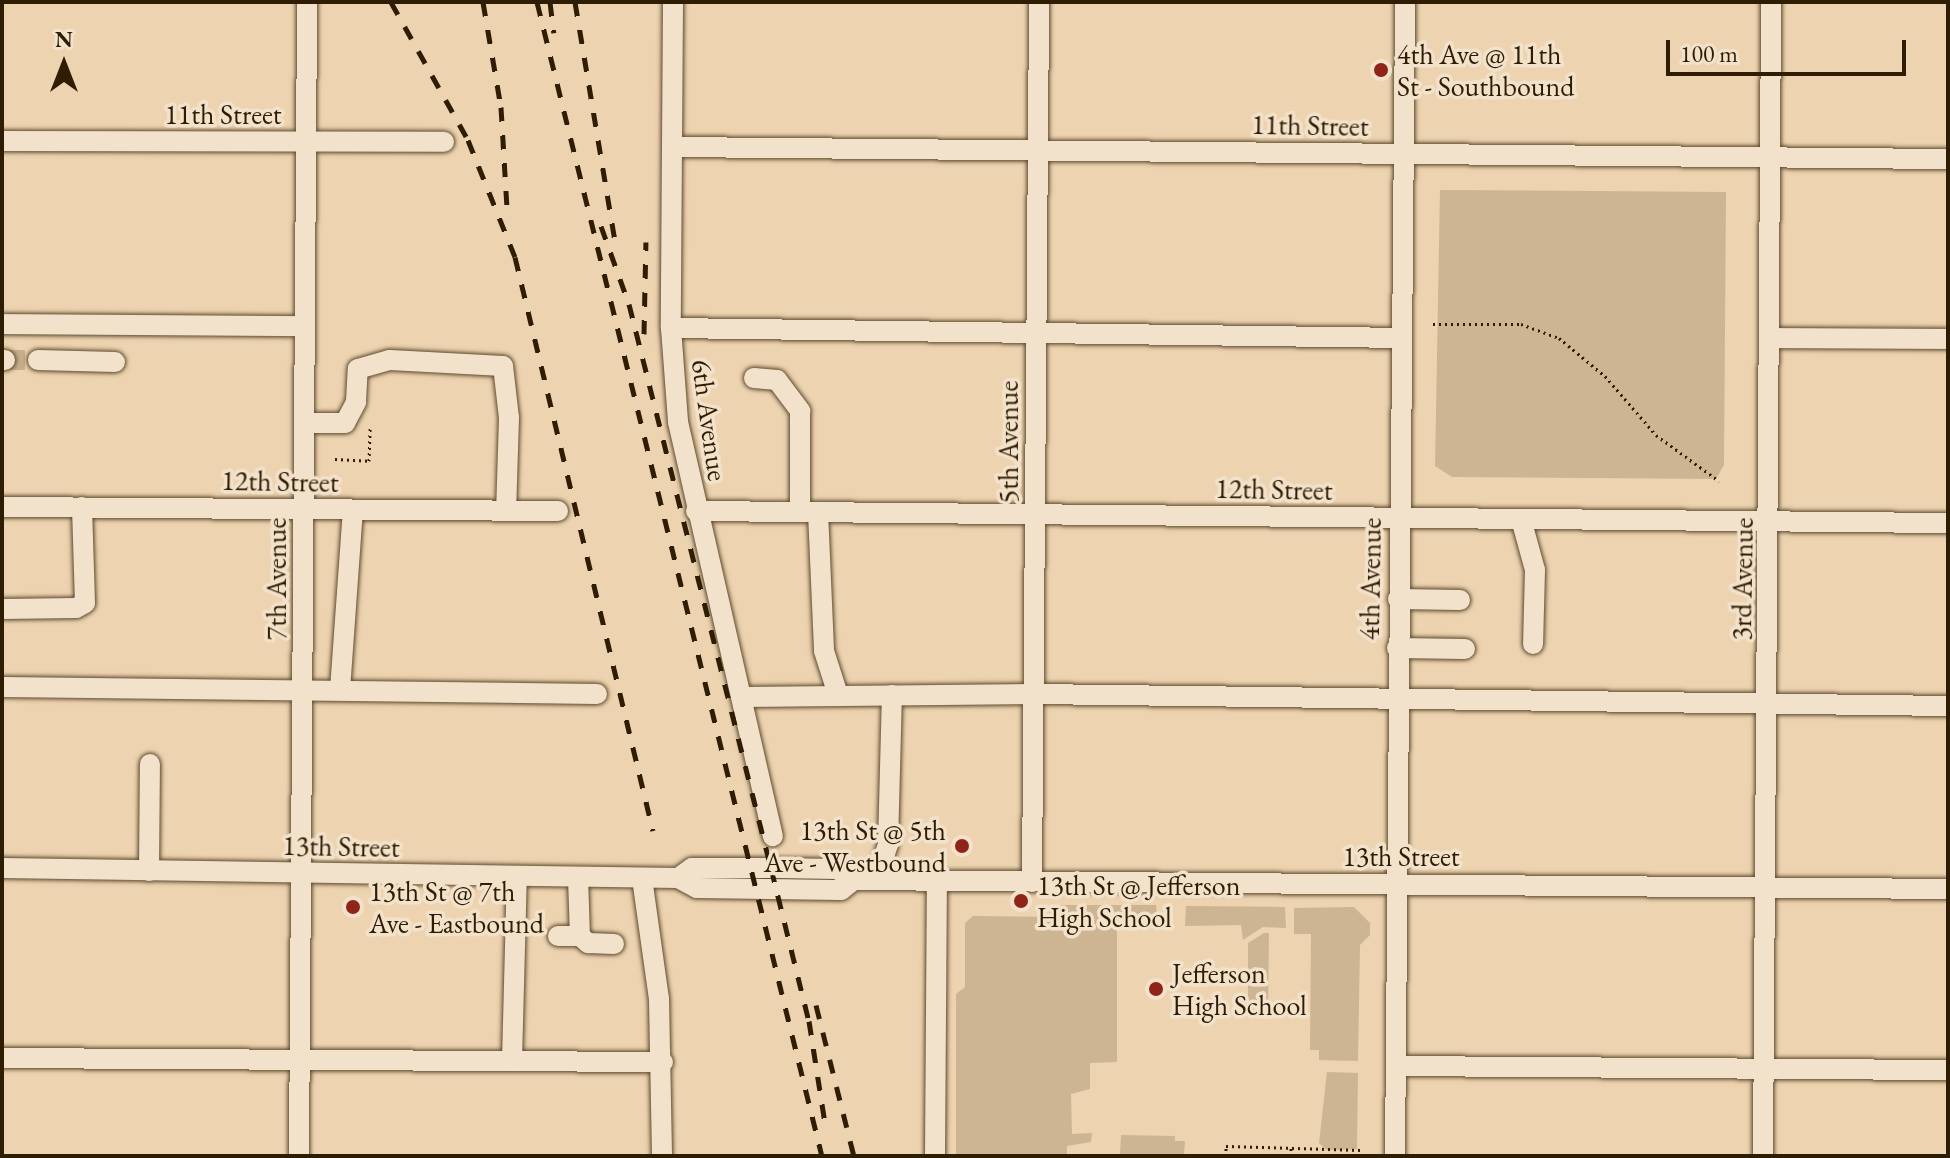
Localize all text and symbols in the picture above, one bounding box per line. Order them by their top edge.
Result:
north arrow [24,24,104,104]
scale bar [1670,24,1910,74]
text: N [55,25,73,54]
place label: 4th Ave @ 11th St - Southbound [1397,37,1575,103]
text: 100 m [1680,38,1738,69]
marker: 4th Ave @ 11th St - Southbound [1372,61,1390,79]
street label: 11th Street [164,97,282,131]
street label: 11th Street [1251,107,1369,143]
street label: 6th Avenue [685,357,735,483]
street label: 5th Avenue [991,381,1025,503]
street label: 12th Street [221,463,339,499]
street label: 12th Street [1215,471,1333,507]
street label: 4th Avenue [1352,517,1388,641]
street label: 3rd Avenue [1724,517,1760,641]
street label: 7th Avenue [259,518,293,640]
place label: 13th St @ 5th Ave - Westbound [764,813,946,879]
street label: 13th Street [282,828,400,864]
marker: 13th St @ 5th Ave - Westbound [953,837,971,855]
street label: 13th Street [1342,839,1460,873]
place label: 13th St @ Jefferson High School [1037,868,1240,934]
place label: 13th St @ 7th Ave - Eastbound [369,874,544,940]
marker: 13th St @ Jefferson High School [1012,892,1030,910]
marker: 13th St @ 7th Ave - Eastbound [344,898,362,916]
place label: Jefferson High School [1172,956,1307,1022]
marker: Jefferson High School [1147,980,1165,998]

